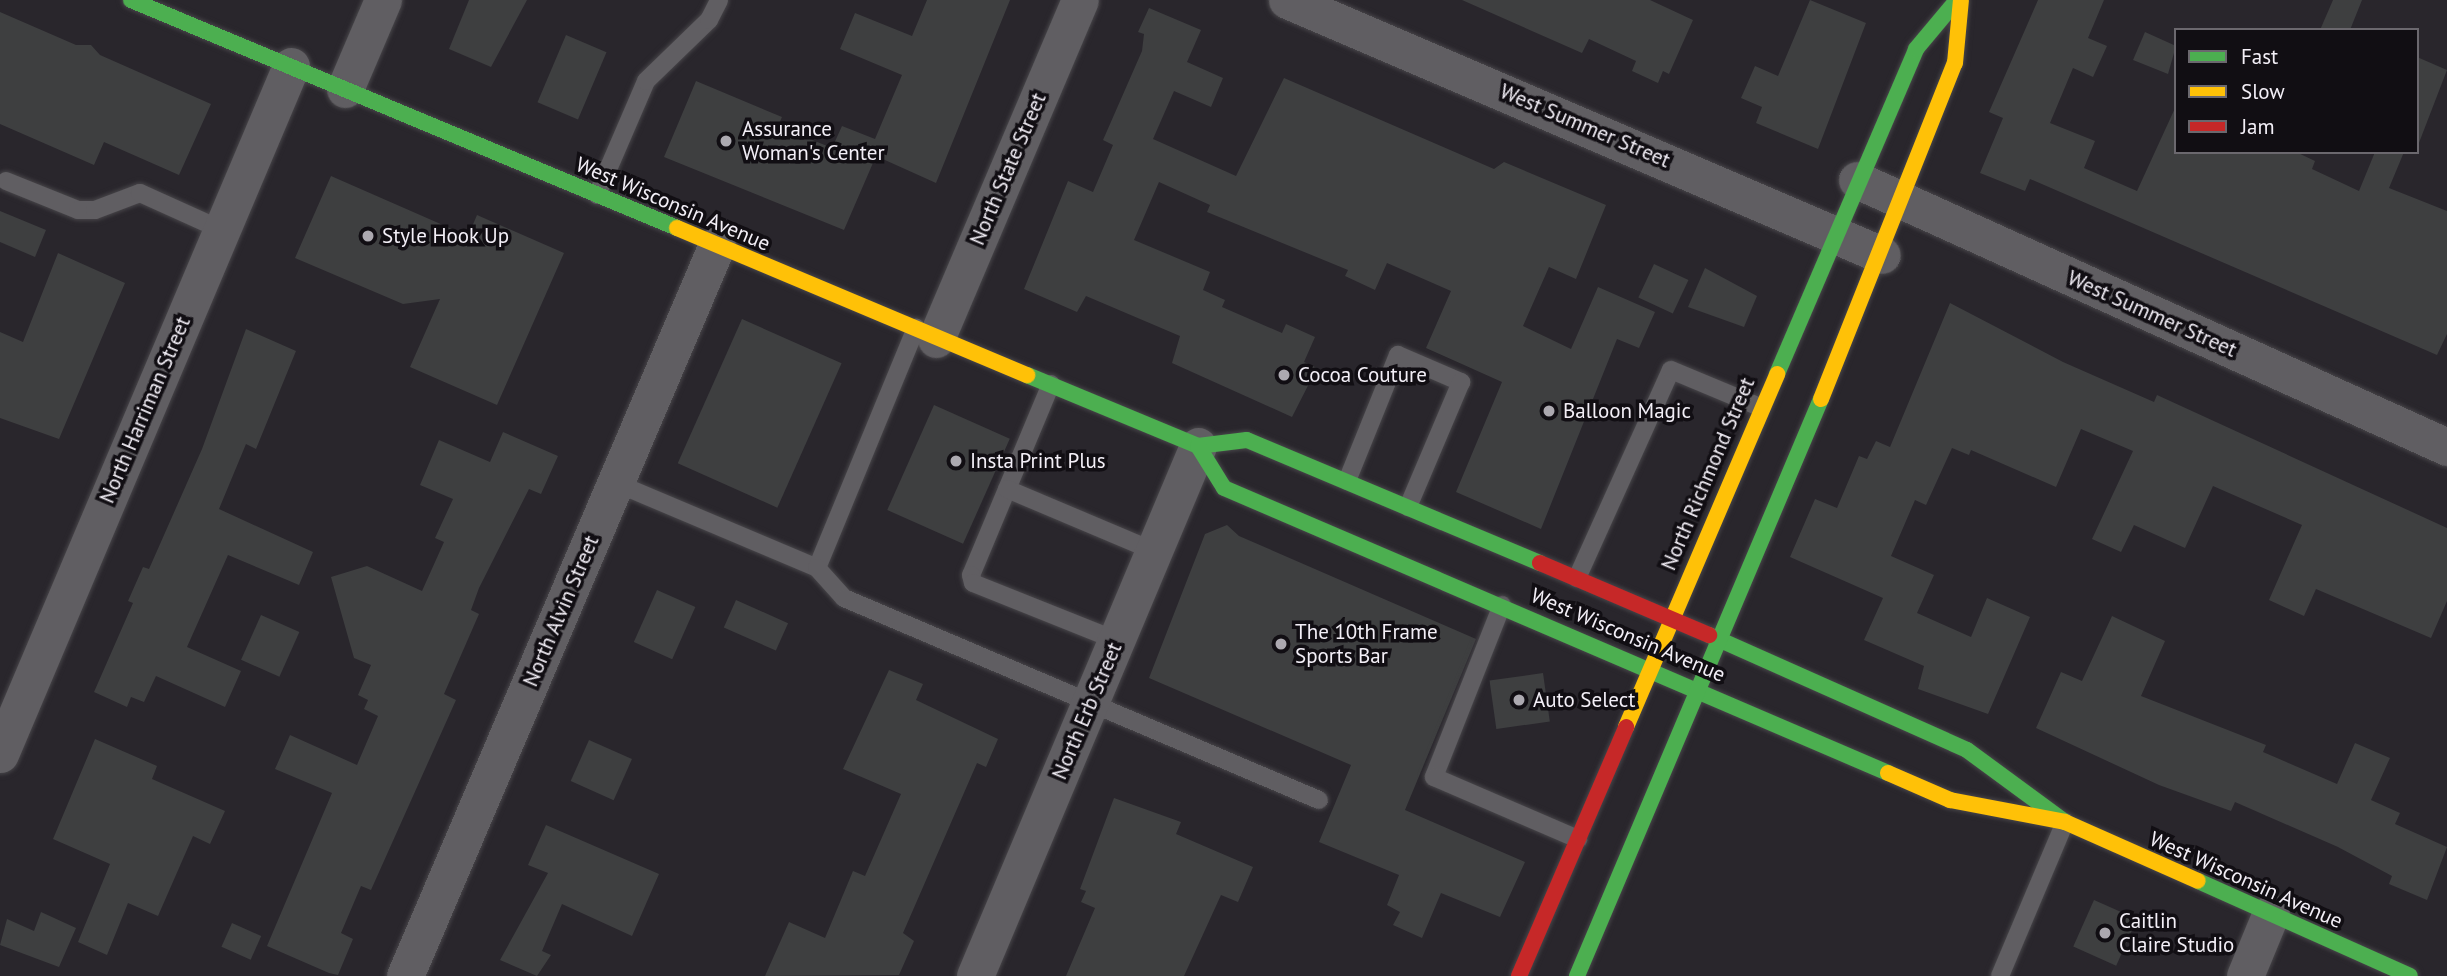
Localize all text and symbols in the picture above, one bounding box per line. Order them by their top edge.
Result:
legend [2174,28,2419,154]
text: Fast [2241,43,2278,70]
text: Slow [2241,78,2285,105]
street label: West Summer Street [1496,79,1674,173]
street label: North State Street [965,89,1051,249]
text: Jam [2241,113,2275,140]
place label: Assurance Woman's Center [742,116,885,166]
marker: Assurance Woman's Center [716,131,736,151]
street label: West Wisconsin Avenue [572,151,774,257]
place label: Style Hook Up [382,223,510,249]
marker: Style Hook Up [360,228,376,244]
street label: West Summer Street [2064,265,2240,363]
street label: North Harriman Street [94,313,196,507]
place label: Cocoa Couture [1298,362,1427,388]
marker: Cocoa Couture [1276,367,1292,383]
street label: North Richmond Street [1656,374,1760,574]
place label: Balloon Magic [1563,398,1691,424]
marker: Balloon Magic [1541,403,1557,419]
place label: Insta Print Plus [970,448,1106,474]
marker: Insta Print Plus [948,453,964,469]
street label: North Alvin Street [518,531,604,691]
street label: West Wisconsin Avenue [1527,582,1729,688]
place label: The 10th Frame Sports Bar [1295,619,1438,669]
marker: The 10th Frame Sports Bar [1273,636,1289,652]
street label: North Erb Street [1047,639,1127,783]
place label: Auto Select [1533,687,1635,713]
marker: Auto Select [1511,692,1527,708]
street label: West Wisconsin Avenue [2145,826,2347,934]
place label: Caitlin Claire Studio [2119,908,2234,958]
marker: Caitlin Claire Studio [2097,925,2113,941]

